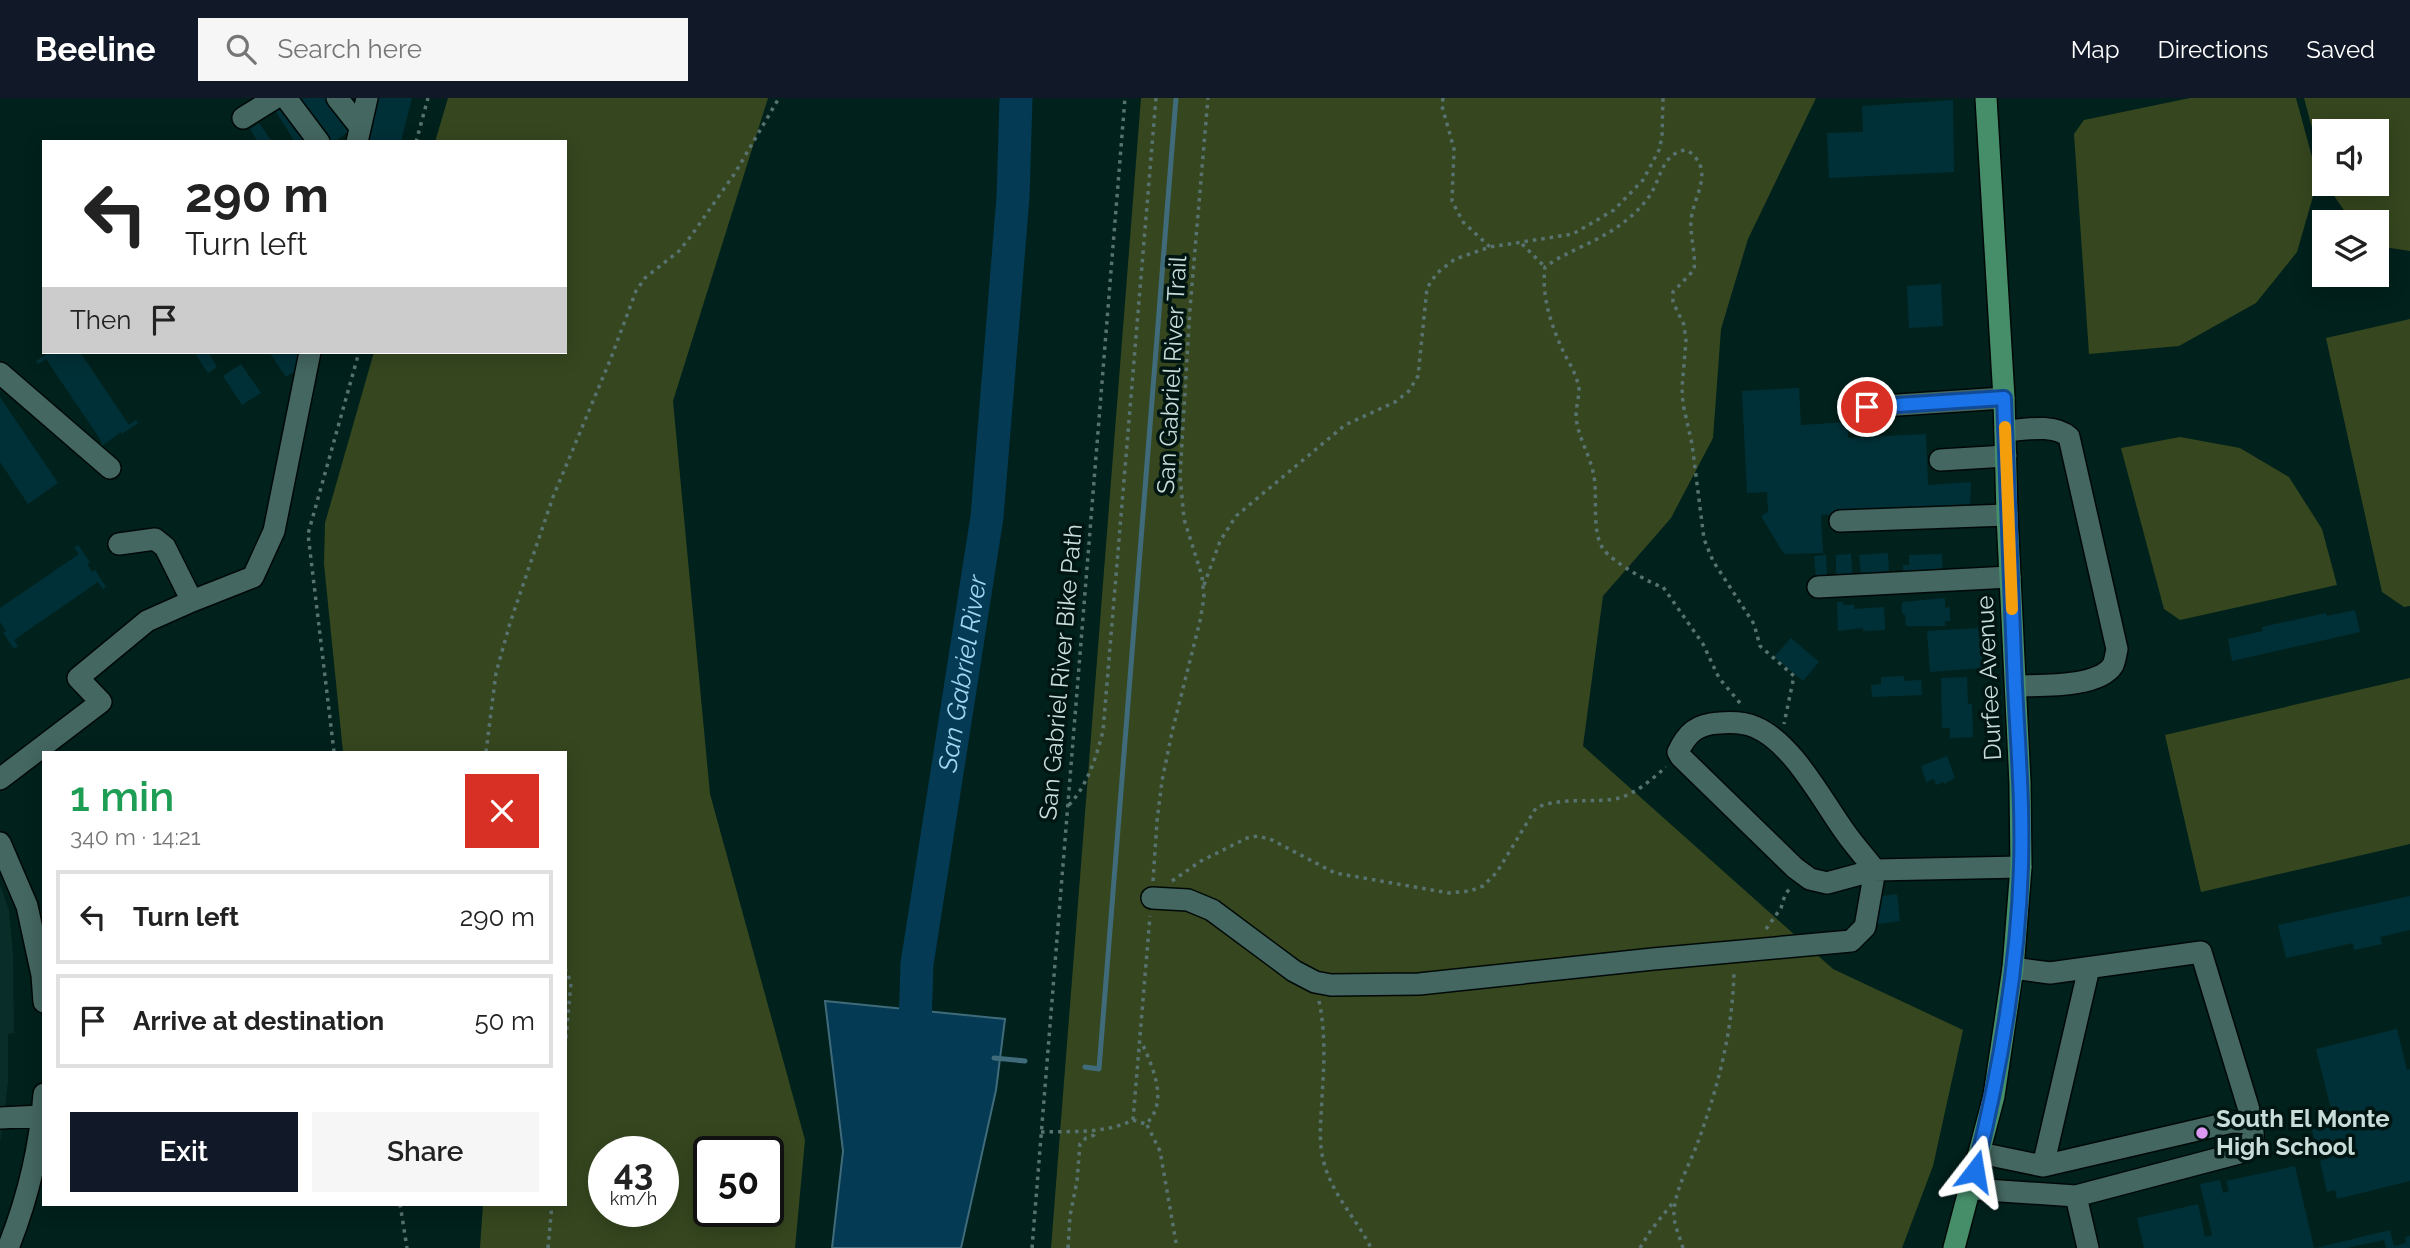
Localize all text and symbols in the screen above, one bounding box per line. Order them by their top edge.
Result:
search box [198,18,688,81]
text: Beeline [35,30,156,69]
icon: search [222,30,260,68]
text: Search here [278,34,422,64]
text: Map [2071,35,2120,64]
text: Directions [2158,35,2268,64]
text: Saved [2306,35,2375,64]
map controls [2312,119,2389,287]
button: sound [2312,119,2389,196]
text: 290 m [185,166,329,223]
icon: left [70,168,161,259]
button: layers [2312,210,2389,287]
text: Turn left [185,225,307,262]
street label: San Gabriel River Trail [1151,255,1192,495]
icon: arrive [145,301,183,339]
text: Then [70,305,131,335]
pin [1837,377,1897,437]
icon: arrive [1848,388,1886,426]
street label: San Gabriel River Bike Path [1033,523,1088,821]
water label: San Gabriel River [932,572,993,775]
street label: Durfee Avenue [1970,595,2007,761]
text: 1 min [70,772,174,821]
button: close [465,774,539,848]
text: 340 m · 14:21 [70,823,201,850]
icon: left [74,898,112,936]
text: Turn left [133,902,239,932]
text: 290 m [460,902,535,932]
icon: arrive [74,1002,112,1040]
text: Arrive at destination [133,1006,384,1036]
text: 50 m [474,1006,535,1036]
place label: South El Monte High School [2216,1104,2390,1161]
button: Exit [70,1112,298,1192]
button: Share [312,1112,539,1192]
marker: South El Monte High School [2194,1125,2210,1141]
position arrow [1938,1134,2012,1208]
speed limit sign: 50 [693,1136,784,1227]
text: 43 [614,1152,653,1193]
text: km/h [610,1188,657,1209]

